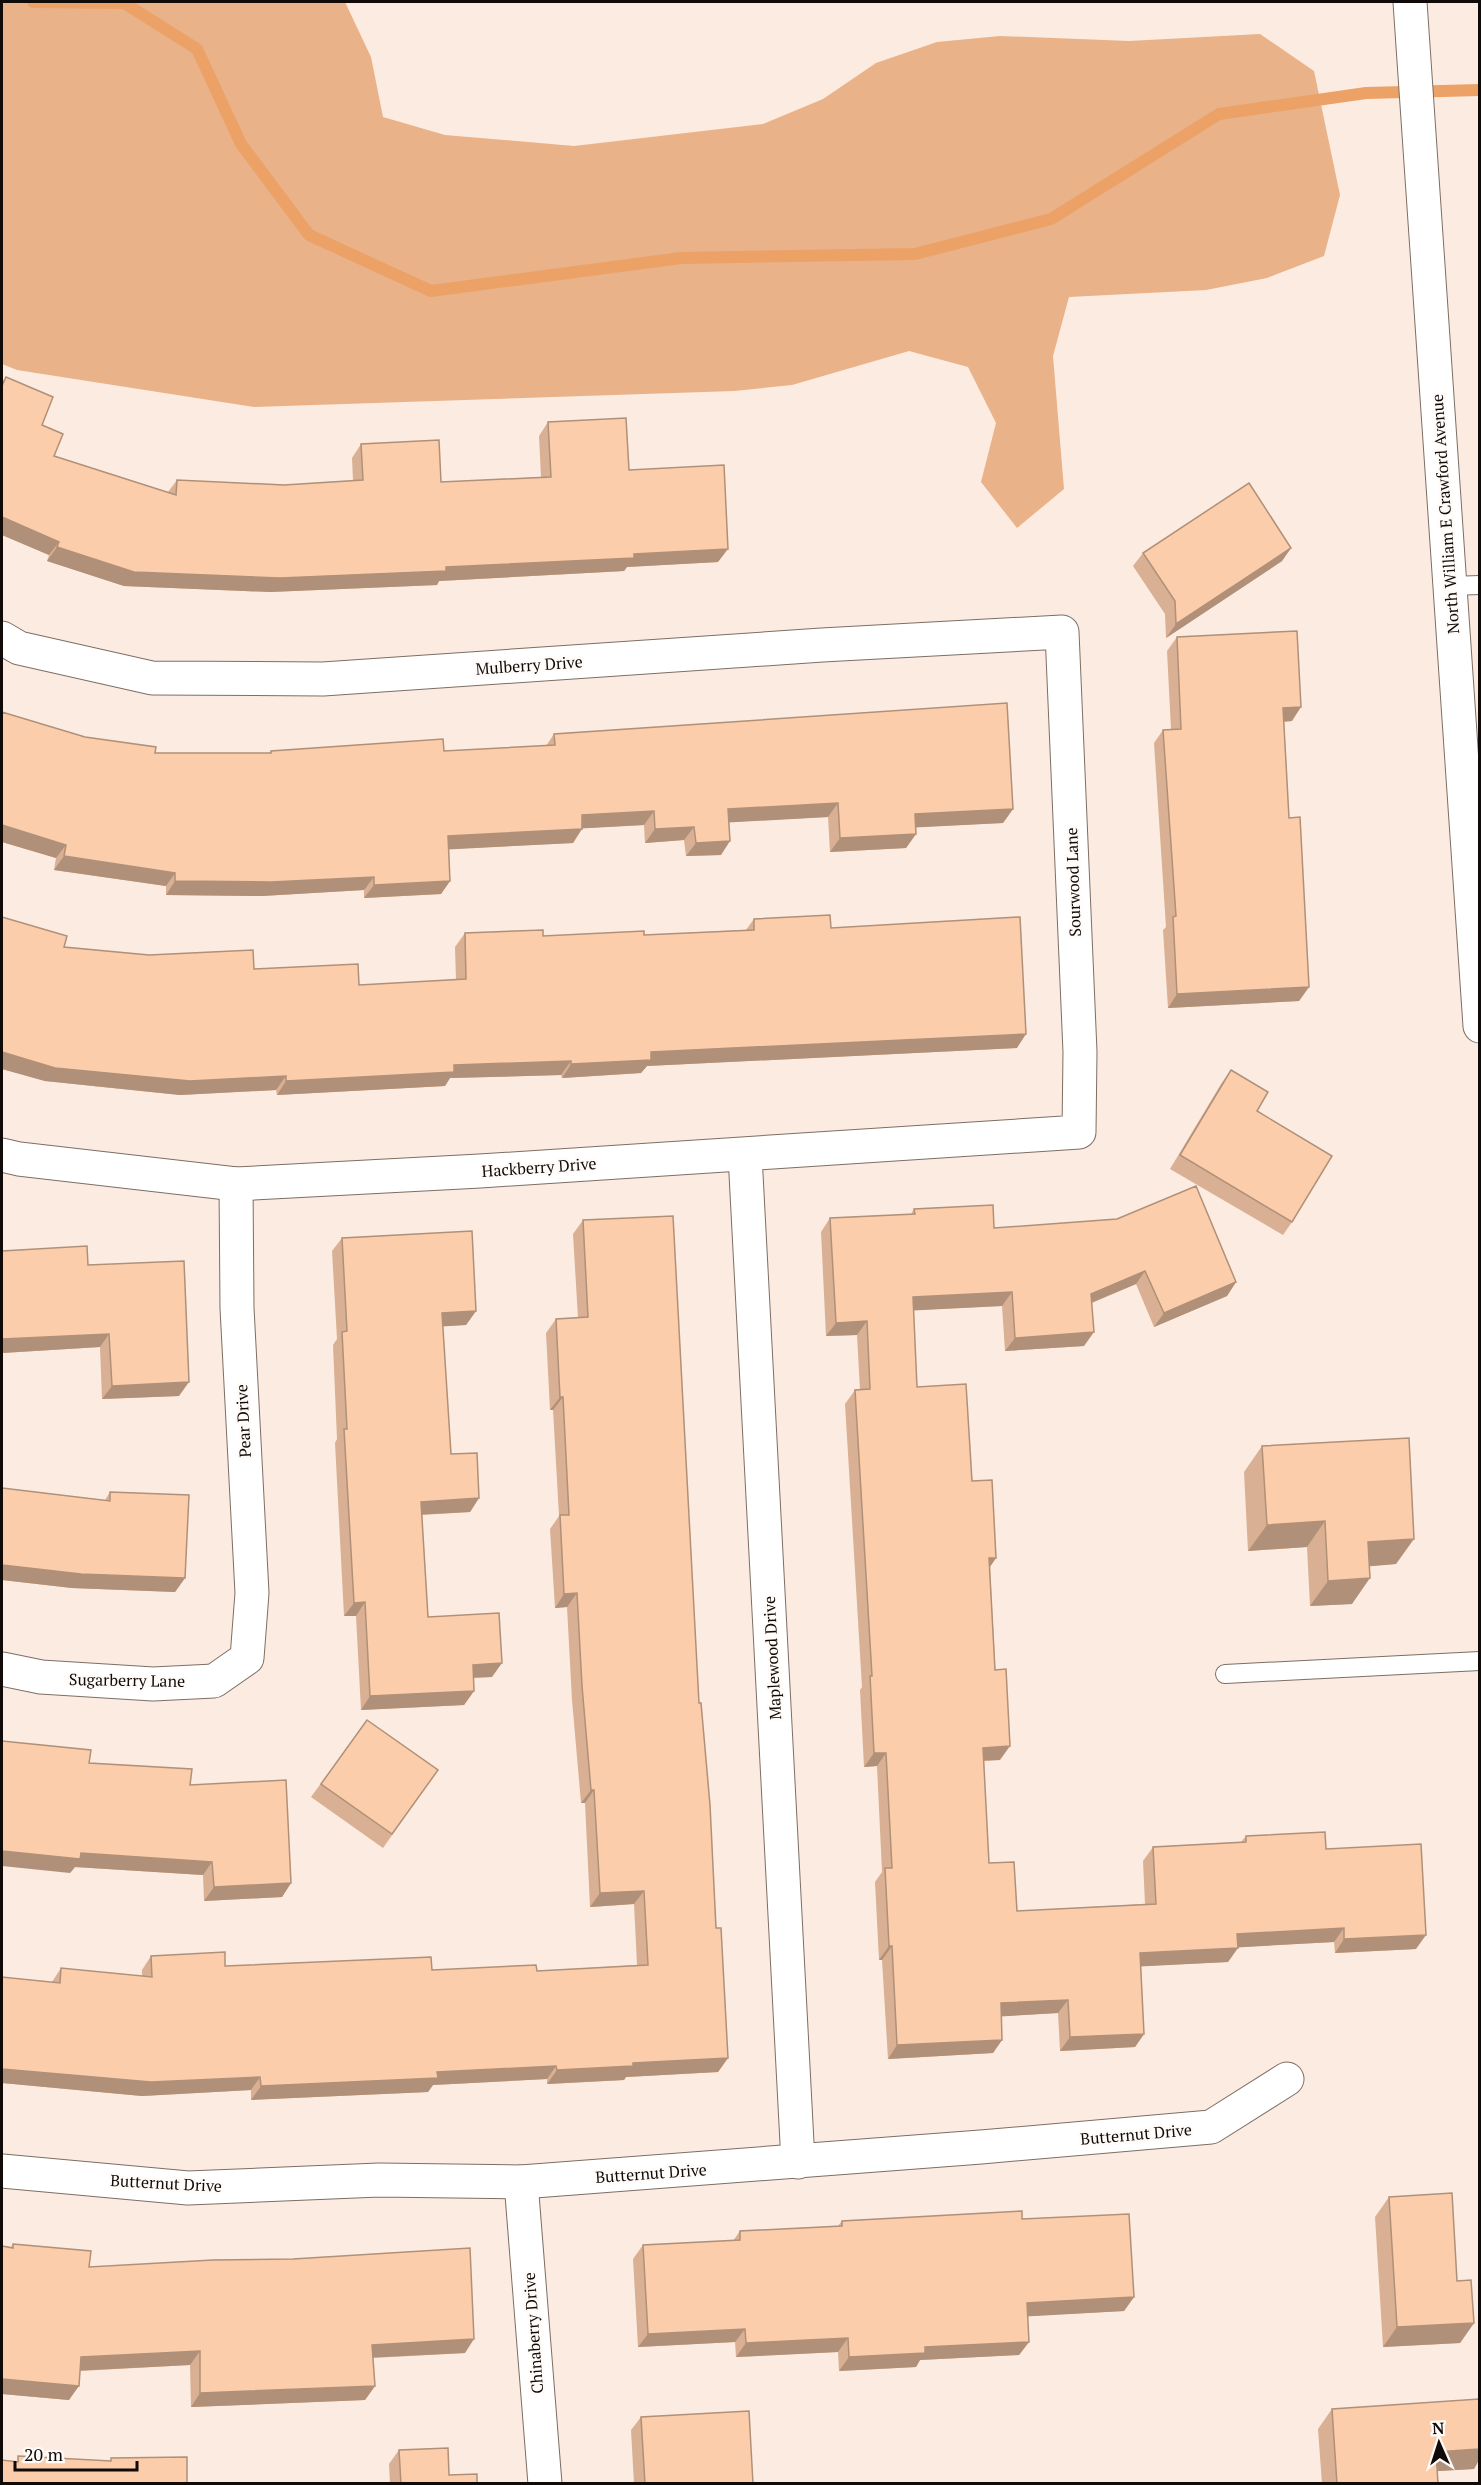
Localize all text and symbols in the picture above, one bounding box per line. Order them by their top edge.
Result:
street label: North William E Crawford Avenue [1426,393,1464,635]
street label: Mulberry Drive [475,650,583,680]
street label: Sourwood Lane [1060,827,1086,937]
street label: Hackberry Drive [481,1152,597,1182]
street label: Pear Drive [230,1384,256,1458]
street label: Maplewood Drive [758,1596,786,1720]
street label: Sugarberry Lane [69,1668,185,1692]
street label: Butternut Drive [1079,2118,1193,2150]
street label: Butternut Drive [594,2158,708,2188]
street label: Butternut Drive [110,2169,222,2197]
street label: Chinaberry Drive [518,2272,548,2394]
north arrow [1409,2413,1469,2473]
text: N [1432,2417,1445,2439]
scale bar [15,2434,136,2472]
text: 20 m [24,2442,64,2466]

